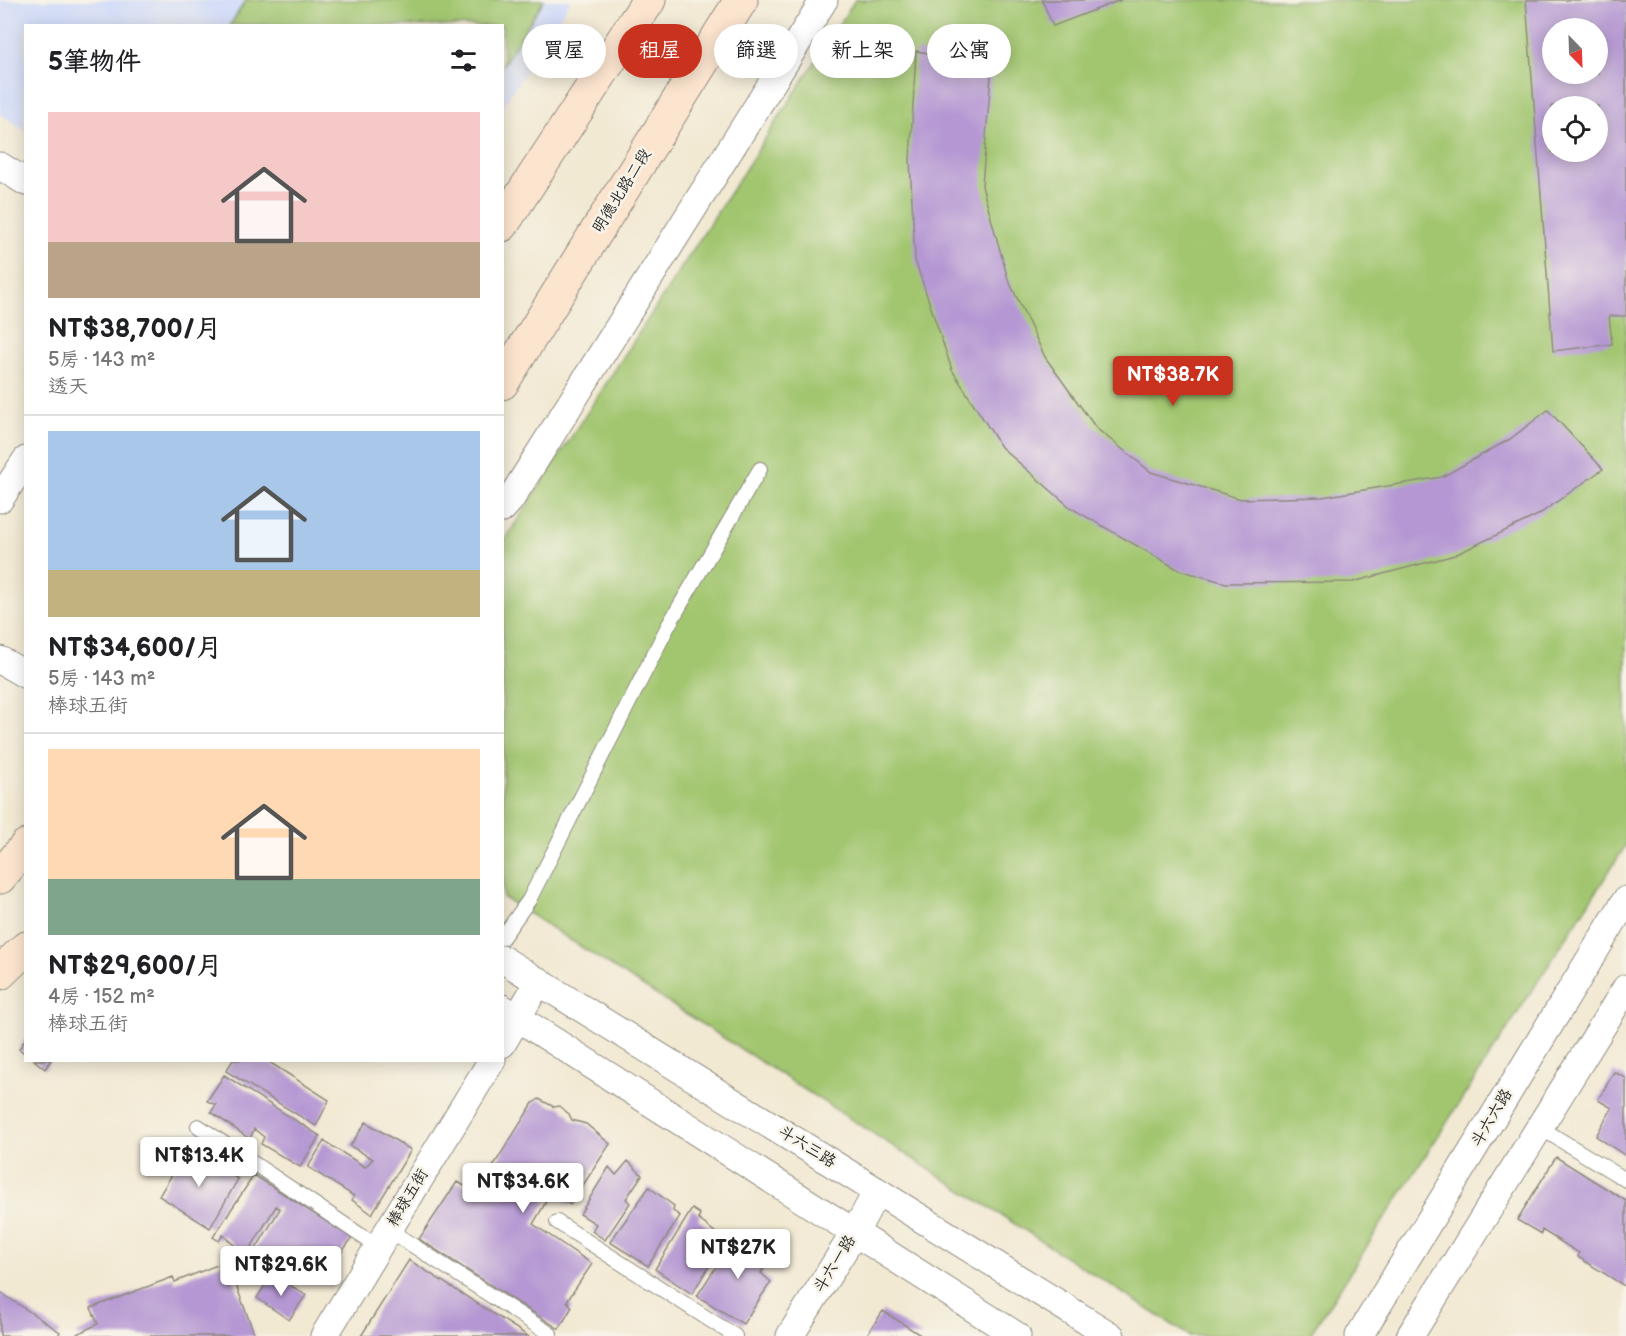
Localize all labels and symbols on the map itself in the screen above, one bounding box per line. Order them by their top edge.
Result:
north arrow [1542,18,1608,84]
street label: 明德北路二段 [589,145,655,237]
pin: NT$38.7K [1111,356,1235,407]
street label: 斗六六路 [1467,1086,1517,1150]
street label: 斗六三路 [775,1122,839,1172]
pin: NT$13.4K [137,1137,261,1188]
pin: NT$34.6K [461,1163,585,1214]
street label: 棒球五街 [383,1166,433,1230]
pin: NT$27K [689,1229,787,1280]
street label: 斗六一路 [810,1232,860,1296]
pin: NT$29.6K [219,1246,343,1297]

